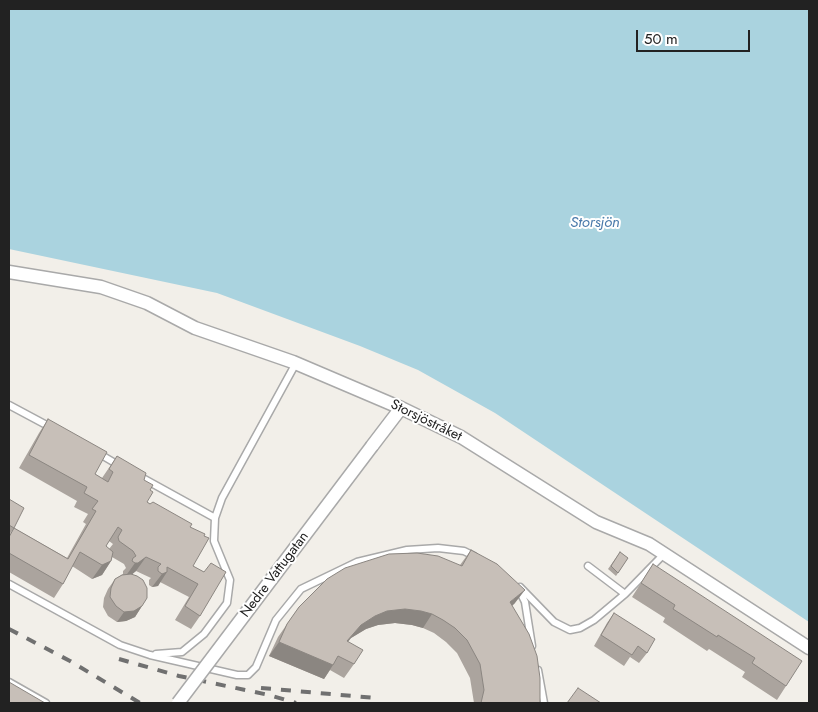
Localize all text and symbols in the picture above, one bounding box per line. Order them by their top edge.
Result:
scale bar [638,20,752,52]
text: 50 m [644,28,678,50]
water label: Storsjön [570,214,620,232]
street label: Storsjöstråket [388,396,464,446]
street label: Nedre Vattugatan [237,529,313,621]

